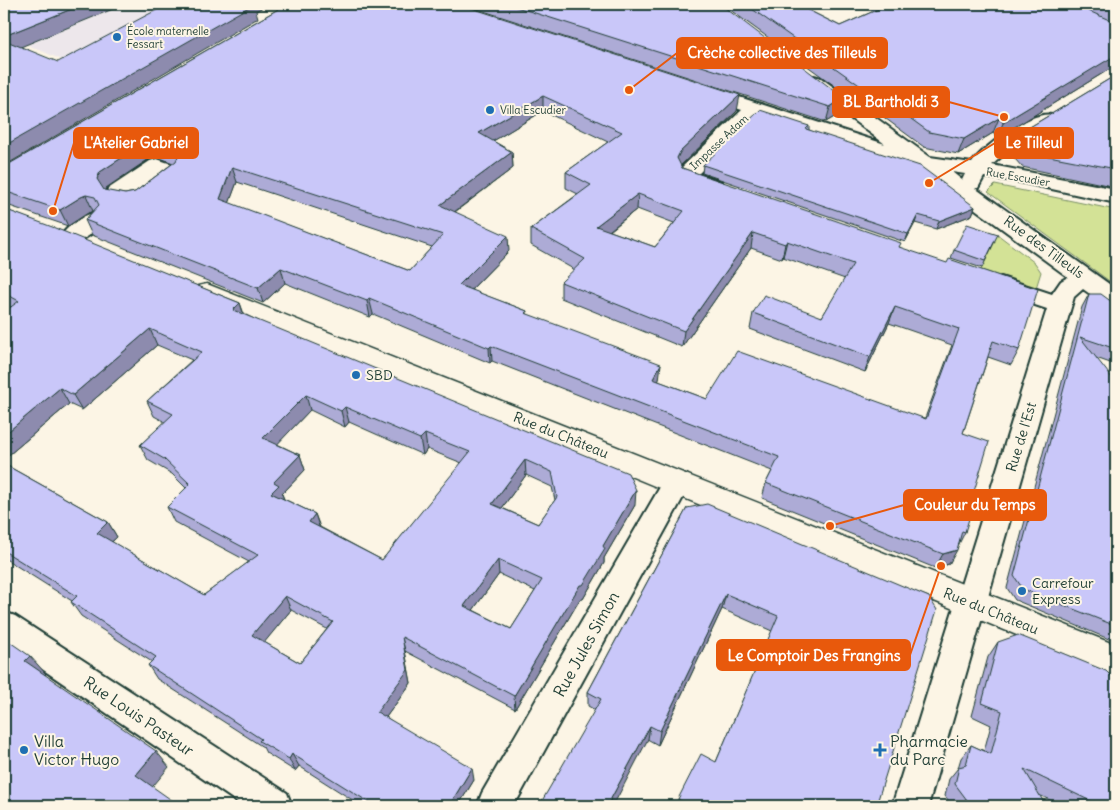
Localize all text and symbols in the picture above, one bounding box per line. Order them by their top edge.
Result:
place label: École maternelle Fessart [127,23,209,51]
marker: École maternelle Fessart [111,31,123,43]
callout: Crèche collective des Tilleuls [677,38,887,68]
text: Crèche collective des Tilleuls [687,43,877,62]
callout: BL Bartholdi 3 [833,87,949,117]
text: BL Bartholdi 3 [843,92,939,111]
place label: Villa Escudier [500,103,566,117]
marker: Villa Escudier [484,104,496,116]
street label: Impasse Adam [687,111,751,173]
callout: L'Atelier Gabriel [74,128,198,158]
callout: Le Tilleul [995,128,1073,158]
text: L'Atelier Gabriel [84,133,188,152]
text: Le Tilleul [1005,133,1063,152]
street label: Rue Escudier [985,164,1052,190]
street label: Rue des Tilleuls [1000,212,1088,282]
place label: SBD [366,366,393,384]
marker: SBD [350,369,362,381]
street label: Rue de l'Est [1002,400,1040,474]
street label: Rue du Château [511,408,611,462]
callout: Couleur du Temps [904,490,1046,520]
text: Couleur du Temps [914,495,1036,515]
place label: Carrefour Express [1032,574,1094,608]
street label: Rue du Château [941,584,1041,638]
marker: Carrefour Express [1016,585,1028,597]
street label: Rue Jules Simon [549,588,623,700]
callout: Le Comptoir Des Frangins [717,640,910,670]
text: Le Comptoir Des Frangins [727,646,901,666]
street label: Rue Louis Pasteur [80,672,198,761]
place label: Villa Victor Hugo [34,731,119,769]
place label: Pharmacie du Parc [890,731,968,769]
marker: Villa Victor Hugo [18,744,30,756]
marker: Pharmacie du Parc [874,744,886,756]

